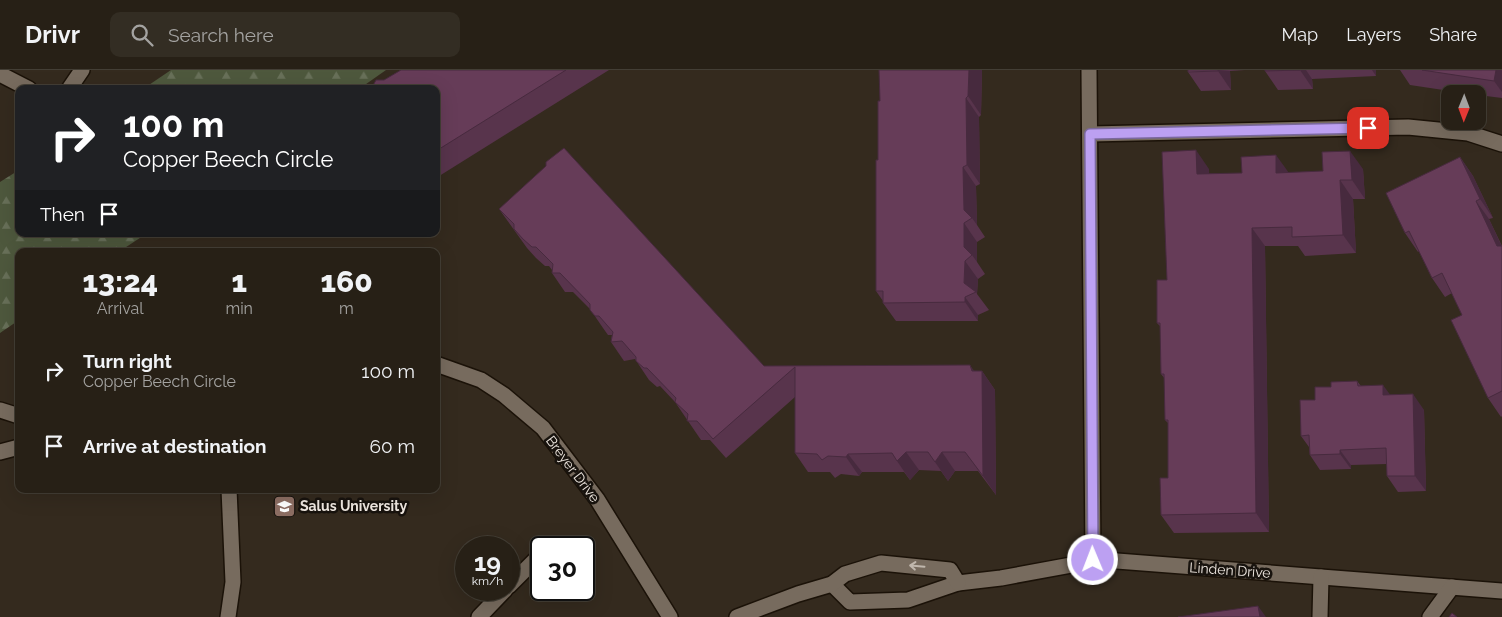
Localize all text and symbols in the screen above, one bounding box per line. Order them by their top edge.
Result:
search box [110,12,460,57]
text: Drivr [25,20,80,49]
icon: search [128,21,156,49]
text: Search here [168,24,274,46]
text: Map [1282,24,1318,45]
text: Layers [1346,24,1401,45]
text: Share [1429,24,1477,45]
north arrow [1441,85,1486,130]
map controls [1441,85,1486,130]
text: 100 m [123,104,224,145]
icon: right [40,105,105,170]
pin [1347,107,1389,149]
icon: arrive [1354,114,1382,142]
text: Copper Beech Circle [123,146,333,172]
icon: arrive [95,200,123,228]
text: Then [40,203,85,225]
text: 13:24 [82,264,158,299]
text: 1 [231,264,247,299]
text: 160 [320,264,373,299]
text: Arrival [97,299,144,318]
text: min [225,299,253,318]
text: m [339,299,354,318]
text: Turn right [83,350,172,372]
icon: right [40,357,68,385]
text: 100 m [361,360,415,382]
text: Copper Beech Circle [83,372,236,391]
icon: arrive [40,432,68,460]
street label: Breyer Drive [543,433,603,505]
text: Arrive at destination [83,435,267,457]
text: 60 m [370,435,415,457]
school or university icon: Salus University [272,494,296,518]
place label: Salus University [300,498,407,514]
position arrow [1066,533,1118,585]
speed limit sign: 30 [530,536,595,601]
text: 19 [474,547,501,577]
street label: Linden Drive [1189,559,1271,581]
one-way arrow [909,562,925,571]
text: km/h [472,574,503,588]

